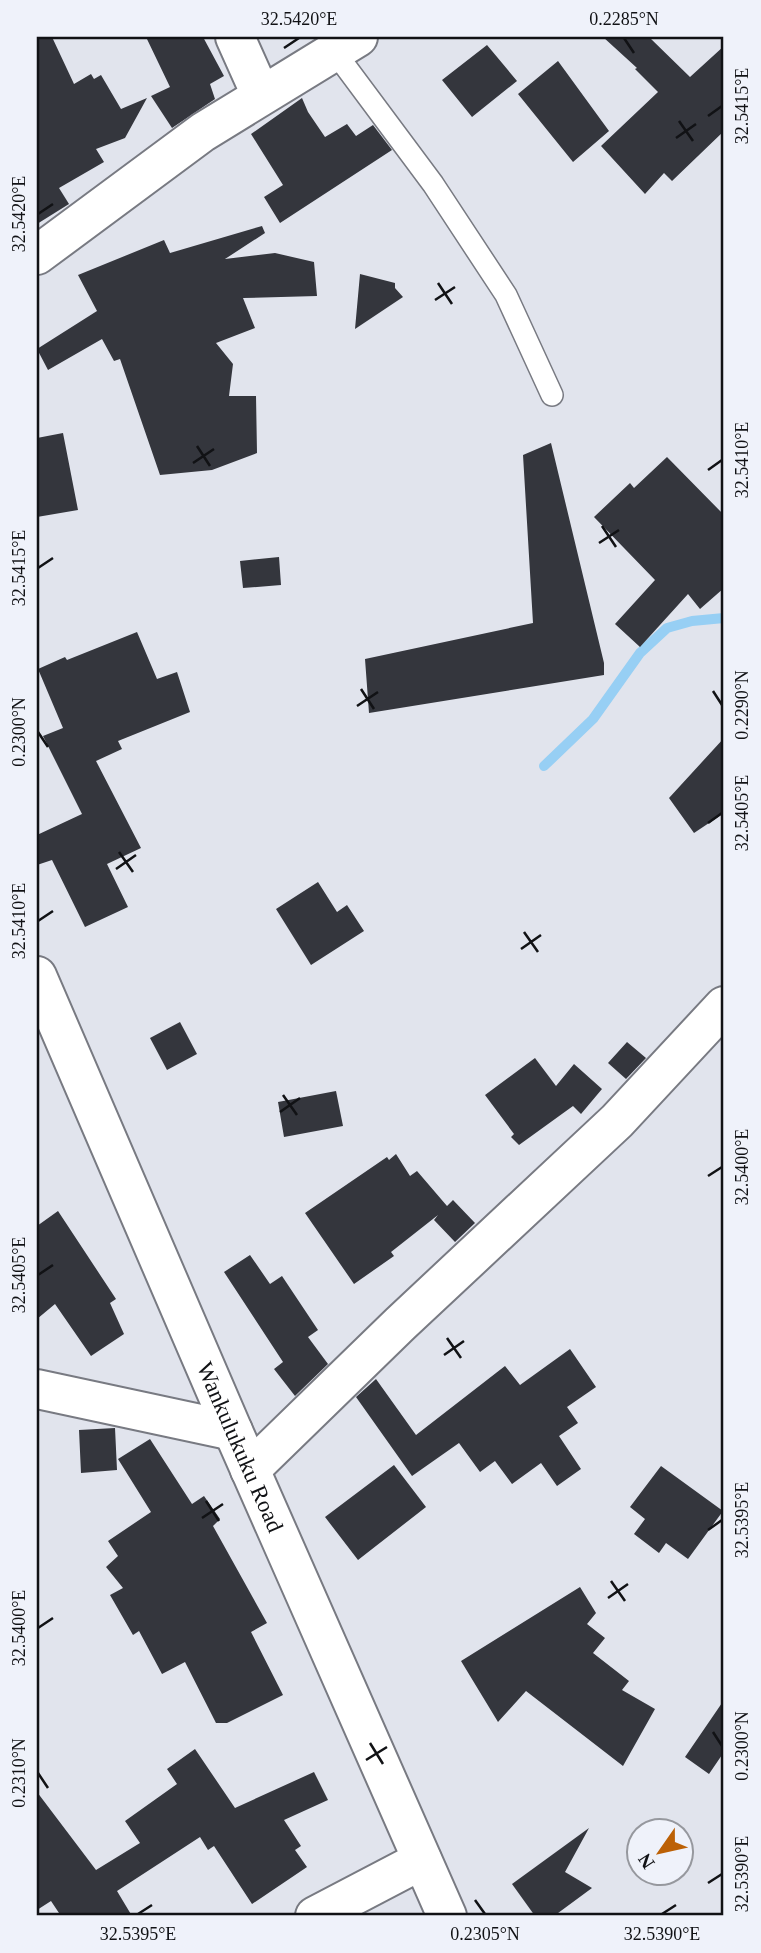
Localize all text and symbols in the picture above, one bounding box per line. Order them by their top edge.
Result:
text: 32.5420°E [261,9,337,29]
text: 0.2285°N [589,9,659,29]
text: 32.5415°E [732,68,752,144]
text: 32.5420°E [9,176,29,252]
text: 32.5410°E [732,422,752,498]
text: 32.5415°E [9,530,29,606]
text: 0.2290°N [732,670,752,740]
text: 0.2300°N [9,697,29,767]
text: 32.5405°E [732,775,752,851]
text: 32.5410°E [9,883,29,959]
text: 32.5400°E [732,1129,752,1205]
text: 32.5405°E [9,1237,29,1313]
street label: Wankulukuku Road [192,1358,289,1536]
text: 32.5395°E [732,1482,752,1558]
text: 32.5400°E [9,1590,29,1666]
text: 0.2300°N [732,1711,752,1781]
text: 0.2310°N [9,1738,29,1808]
north arrow [624,1816,694,1886]
text: 32.5390°E [732,1836,752,1912]
text: N [634,1849,659,1873]
text: 32.5395°E [100,1924,176,1944]
text: 0.2305°N [450,1924,520,1944]
text: 32.5390°E [624,1924,700,1944]

